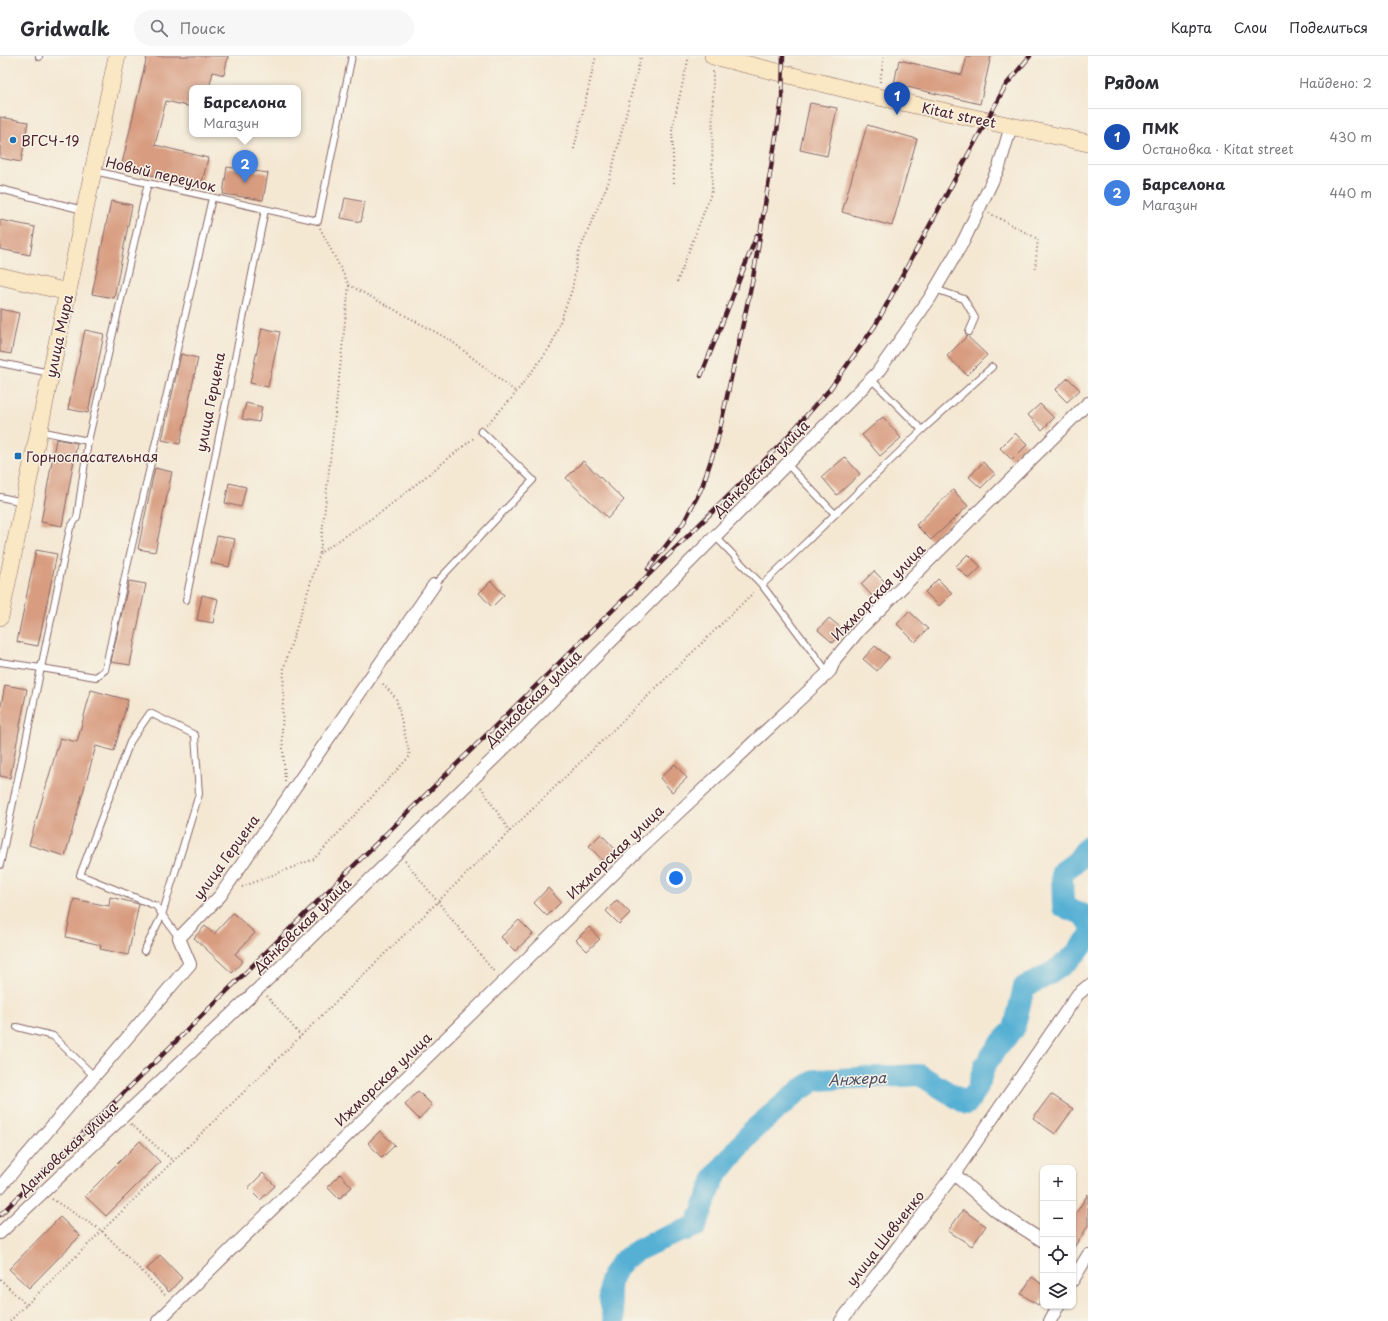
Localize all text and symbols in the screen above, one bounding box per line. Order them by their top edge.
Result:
search box [134,10,414,46]
text: Gridwalk [20,14,110,42]
text: Поиск [180,16,225,39]
icon: search [148,17,170,39]
text: Карта [1171,17,1212,38]
text: Слои [1234,17,1267,38]
text: Поделиться [1289,17,1368,38]
text: Рядом [1104,69,1159,95]
text: Найдено: 2 [1299,73,1372,92]
pin: 1 [884,82,910,115]
popup [189,85,301,137]
text: Барселона [203,90,287,113]
street label: Kitat street [920,97,998,133]
text: Магазин [203,113,259,132]
text: ПМК [1142,116,1179,139]
text: 1 [1114,127,1120,146]
text: 430 m [1330,127,1372,146]
place label: ВГСЧ-19 [21,130,79,151]
marker: ВГСЧ-19 [8,135,18,145]
text: Остановка · Kitat street [1142,139,1294,158]
pin: 2 [232,150,258,183]
street label: Новый переулок [104,151,219,197]
text: Барселона [1142,172,1225,195]
text: 2 [1112,183,1122,202]
text: 440 m [1329,183,1372,202]
text: Магазин [1142,195,1198,214]
street label: улица Мира [40,292,78,379]
street label: улица Герцена [190,350,230,454]
street label: Данковская улица [707,415,814,522]
place label: Горноспасательная [26,446,158,467]
marker: Горноспасательная [13,451,23,461]
street label: Ижморская улица [826,539,930,645]
street label: Данковская улица [479,645,586,752]
street label: Ижморская улица [562,800,668,904]
street label: улица Герцена [188,810,264,904]
your location [666,868,686,888]
street label: Данковская улица [247,872,356,978]
street label: Ижморская улица [330,1027,436,1131]
water label: Анжера [827,1065,887,1091]
street label: Данковская улица [13,1096,123,1200]
map controls [1040,1165,1076,1309]
button: + [1040,1165,1076,1201]
street label: улица Шевченко [841,1186,929,1290]
button: − [1040,1201,1076,1237]
button: locate [1040,1237,1076,1273]
button: layers [1040,1273,1076,1309]

